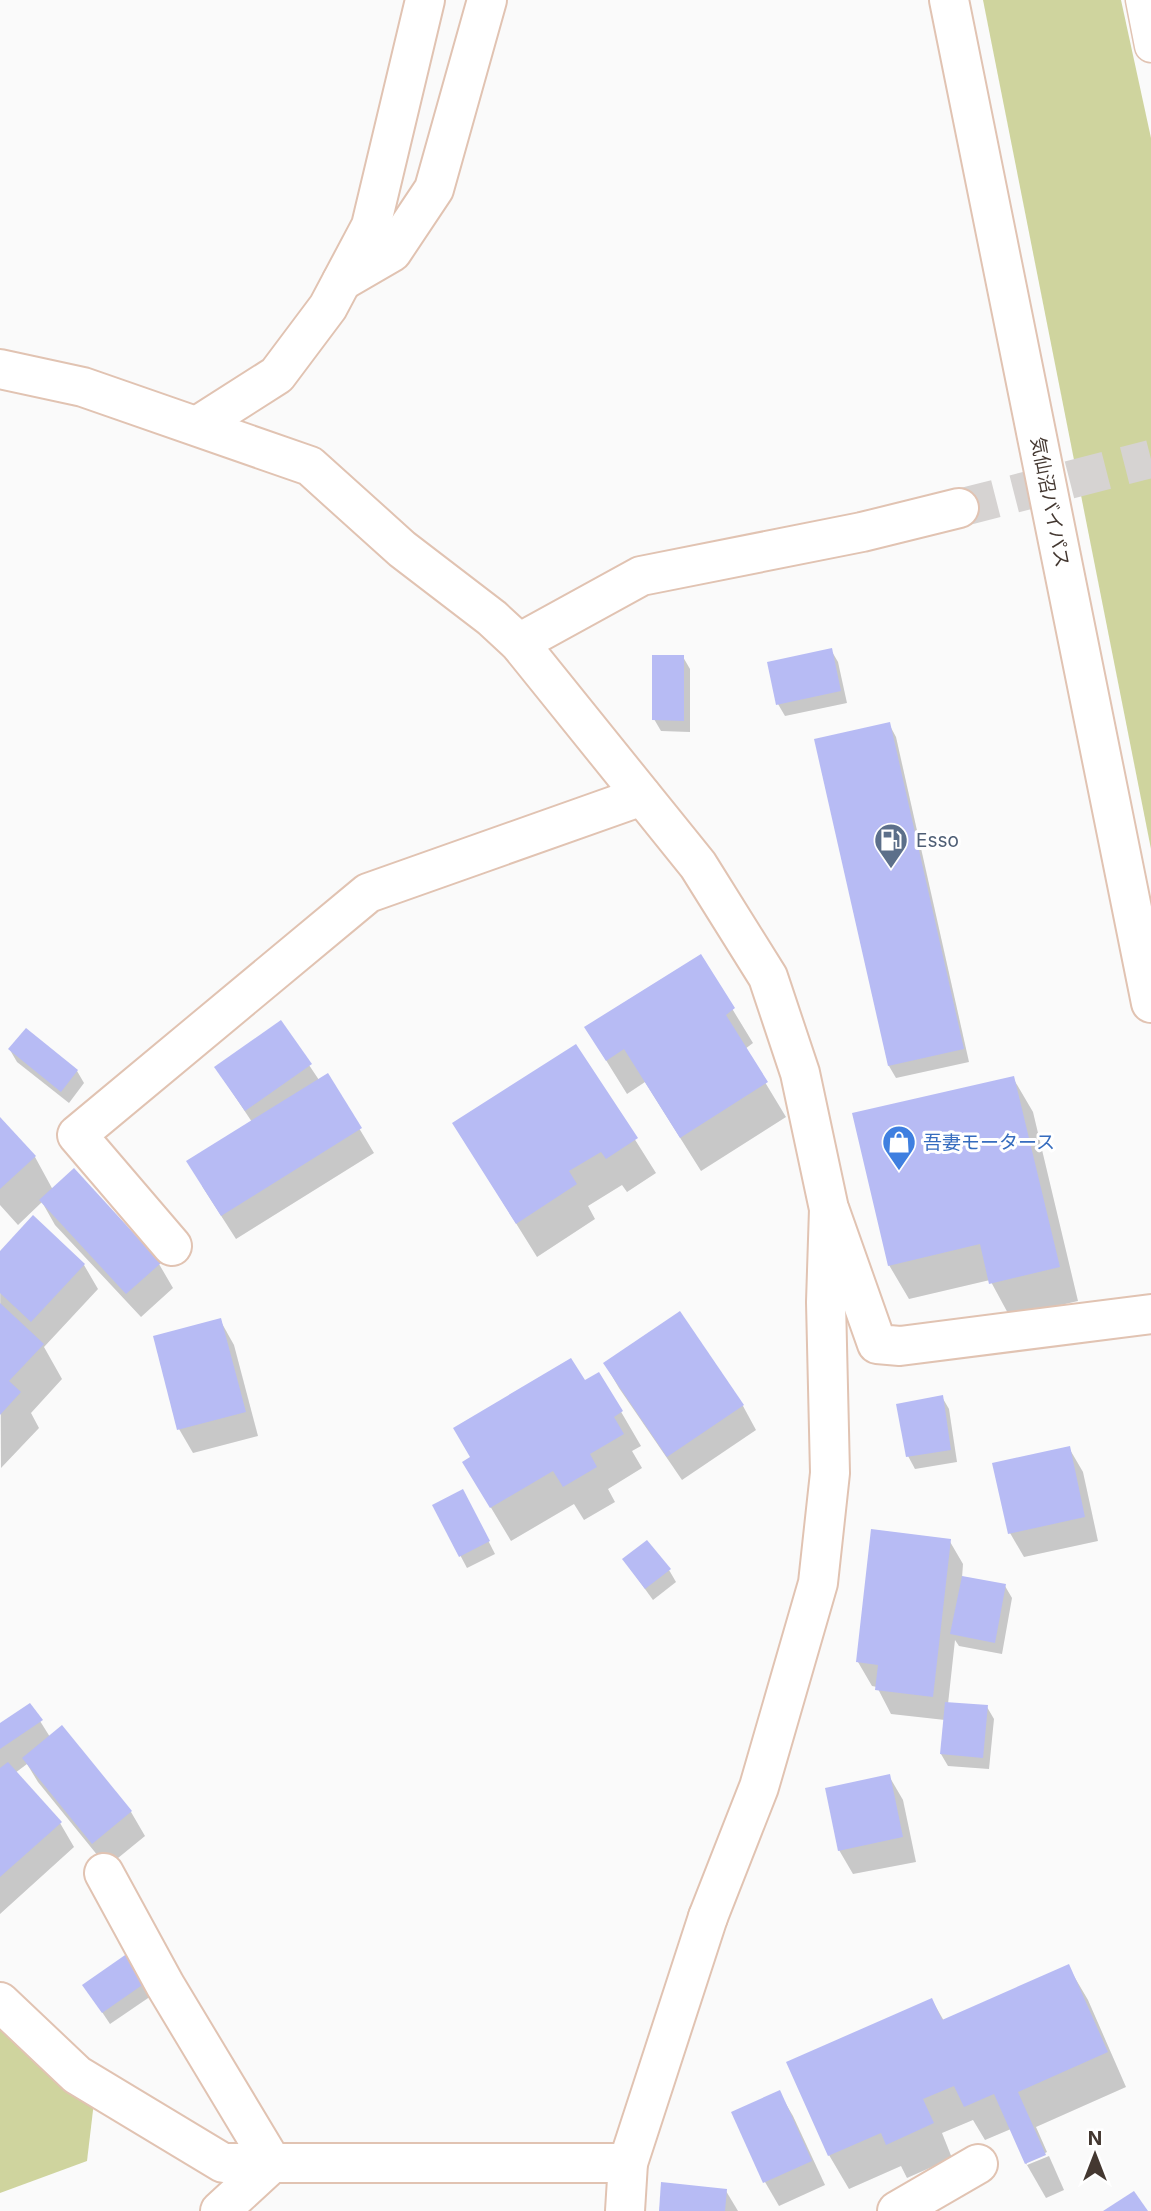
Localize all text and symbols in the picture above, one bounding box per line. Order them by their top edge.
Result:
street label: 気仙沼バイパス [1026,435,1074,569]
fuel station icon: Esso [872,821,910,870]
place label: Esso [916,829,959,852]
shop icon: 吾妻モータース [880,1123,918,1172]
place label: 吾妻モータース [923,1131,1055,1154]
north arrow [1060,2120,1130,2190]
text: N [1088,2127,1102,2150]

